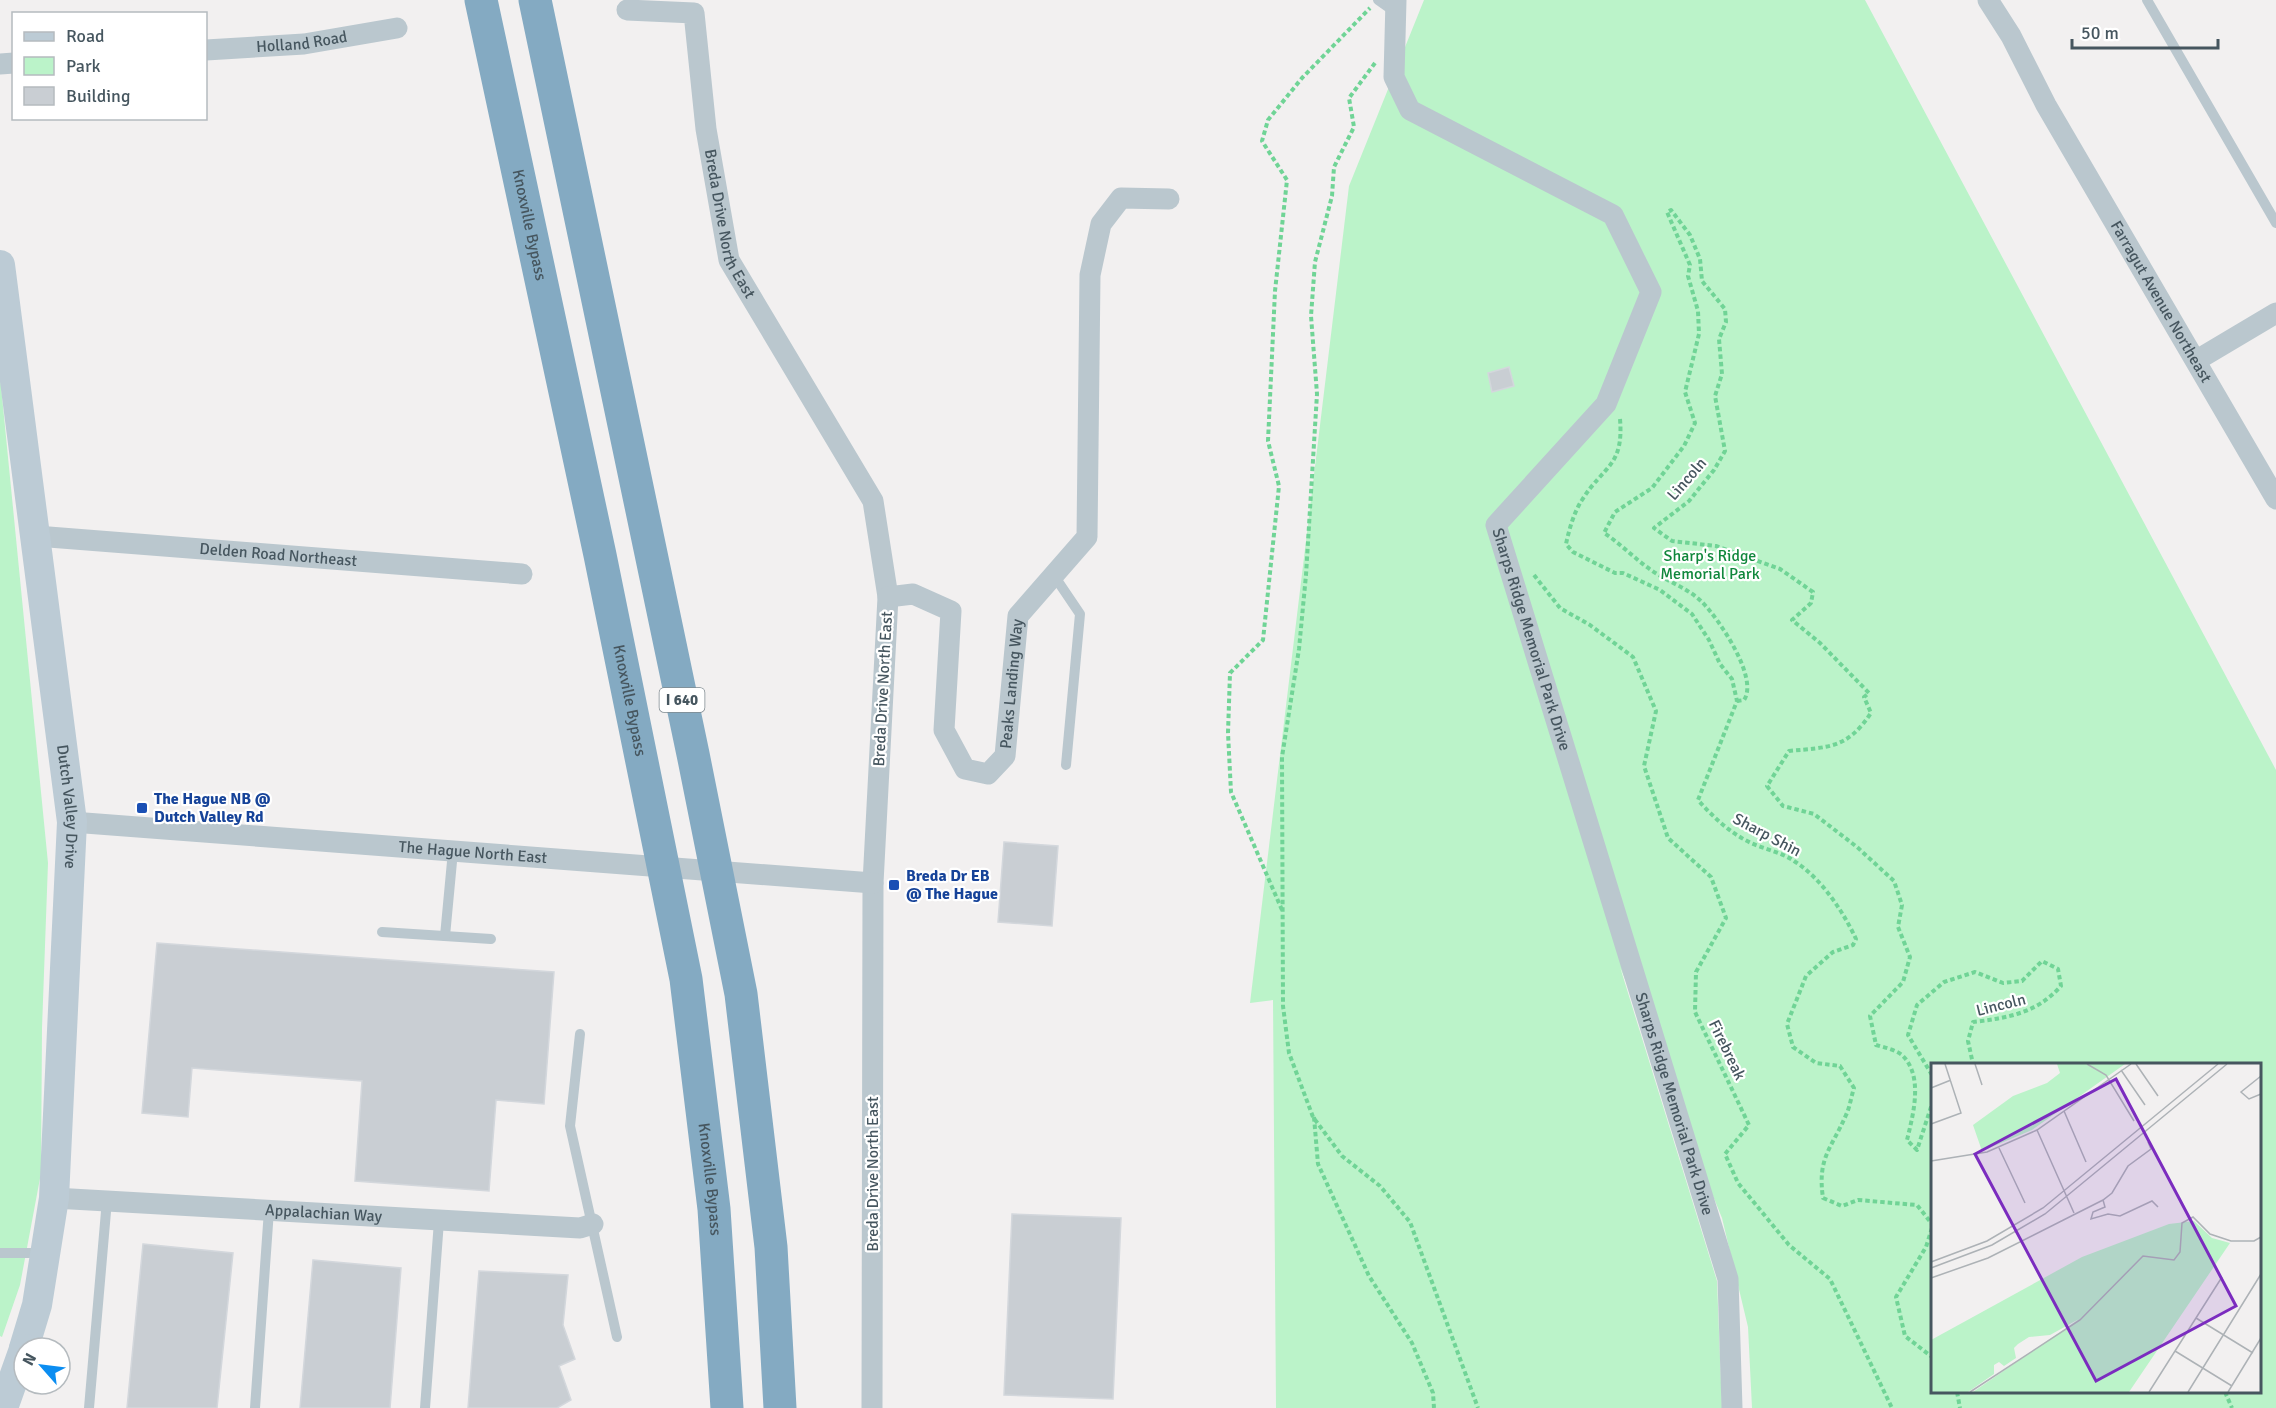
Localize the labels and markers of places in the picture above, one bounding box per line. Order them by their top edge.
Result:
place label: The Hague NB @ Dutch Valley Rd [154,789,271,827]
marker: The Hague NB @ Dutch Valley Rd [135,801,149,815]
place label: Breda Dr EB @ The Hague [906,866,998,904]
marker: Breda Dr EB @ The Hague [887,878,901,892]

